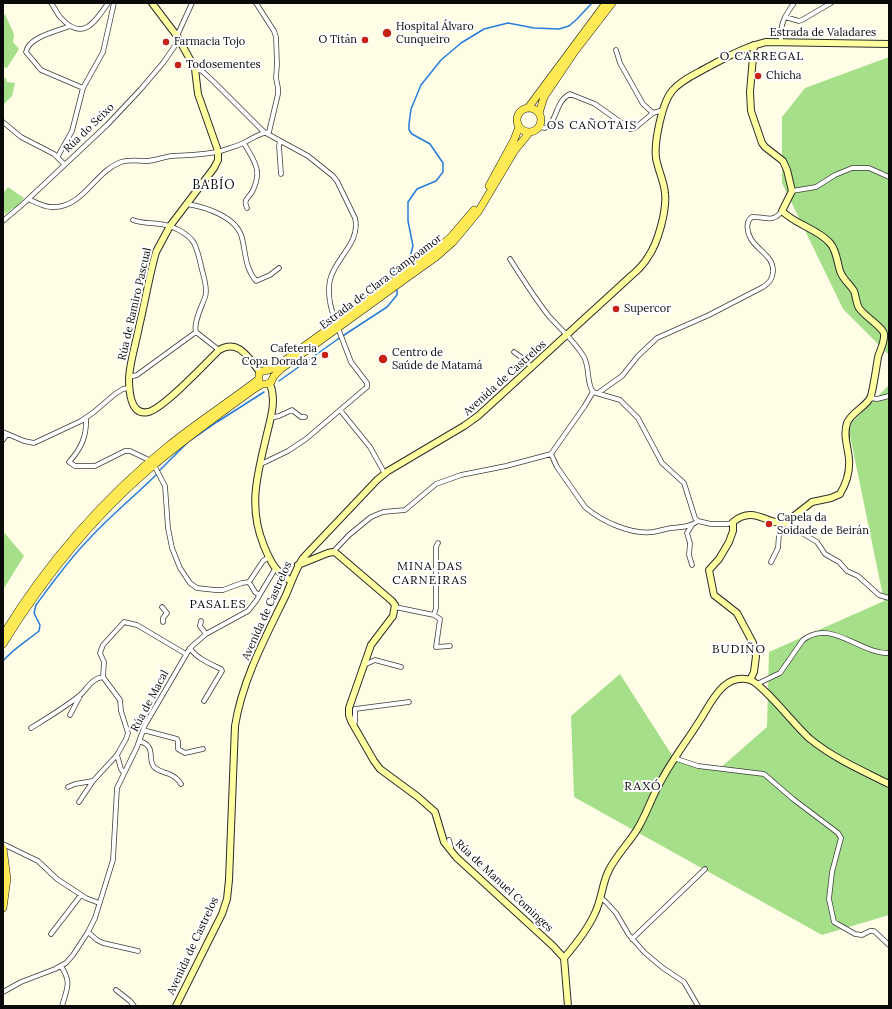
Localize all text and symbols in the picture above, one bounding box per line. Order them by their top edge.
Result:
place label: Hospital Álvaro Cunqueiro [396,20,474,46]
street label: Estrada de Valadares [770,26,876,40]
marker: Hospital Álvaro Cunqueiro [381,27,393,39]
place label: O Titán [318,33,357,47]
place label: Farmacia Tojo [174,35,245,49]
marker: O Titán [360,35,370,45]
marker: Farmacia Tojo [161,37,171,47]
district label: O CARREGAL [720,50,804,64]
place label: Todosementes [186,58,261,72]
marker: Todosementes [173,60,183,70]
place label: Chicha [766,69,801,83]
marker: Chicha [753,71,763,81]
street label: Rúa do Seixo [61,101,117,155]
district label: OS CAÑOTAIS [547,119,637,133]
district label: BABÍO [192,177,236,193]
street label: Estrada de Clara Campoamor [317,232,445,332]
street label: Rúa de Ramiro Pascual [116,246,154,362]
place label: Supercor [624,302,671,316]
marker: Supercor [611,304,621,314]
street label: Avenida de Castrelos [461,338,549,418]
place label: Cafeteria Copa Dorada 2 [242,342,317,368]
place label: Centro de Saúde de Matamá [392,346,482,372]
marker: Cafeteria Copa Dorada 2 [320,350,330,360]
marker: Centro de Saúde de Matamá [377,353,389,365]
place label: Capela da Soidade de Beirán [777,511,869,537]
marker: Capela da Soidade de Beirán [764,519,774,529]
street label: Avenida de Castrelos [239,560,295,662]
district label: MINA DAS CARNEIRAS [392,560,468,588]
district label: PASALES [190,598,246,612]
district label: BUDIÑO [712,643,766,657]
street label: Rúa de Macal [128,668,172,734]
district label: RAXÓ [624,780,662,794]
street label: Rúa de Manuel Cominges [452,837,556,935]
street label: Avenida de Castrelos [165,895,221,997]

